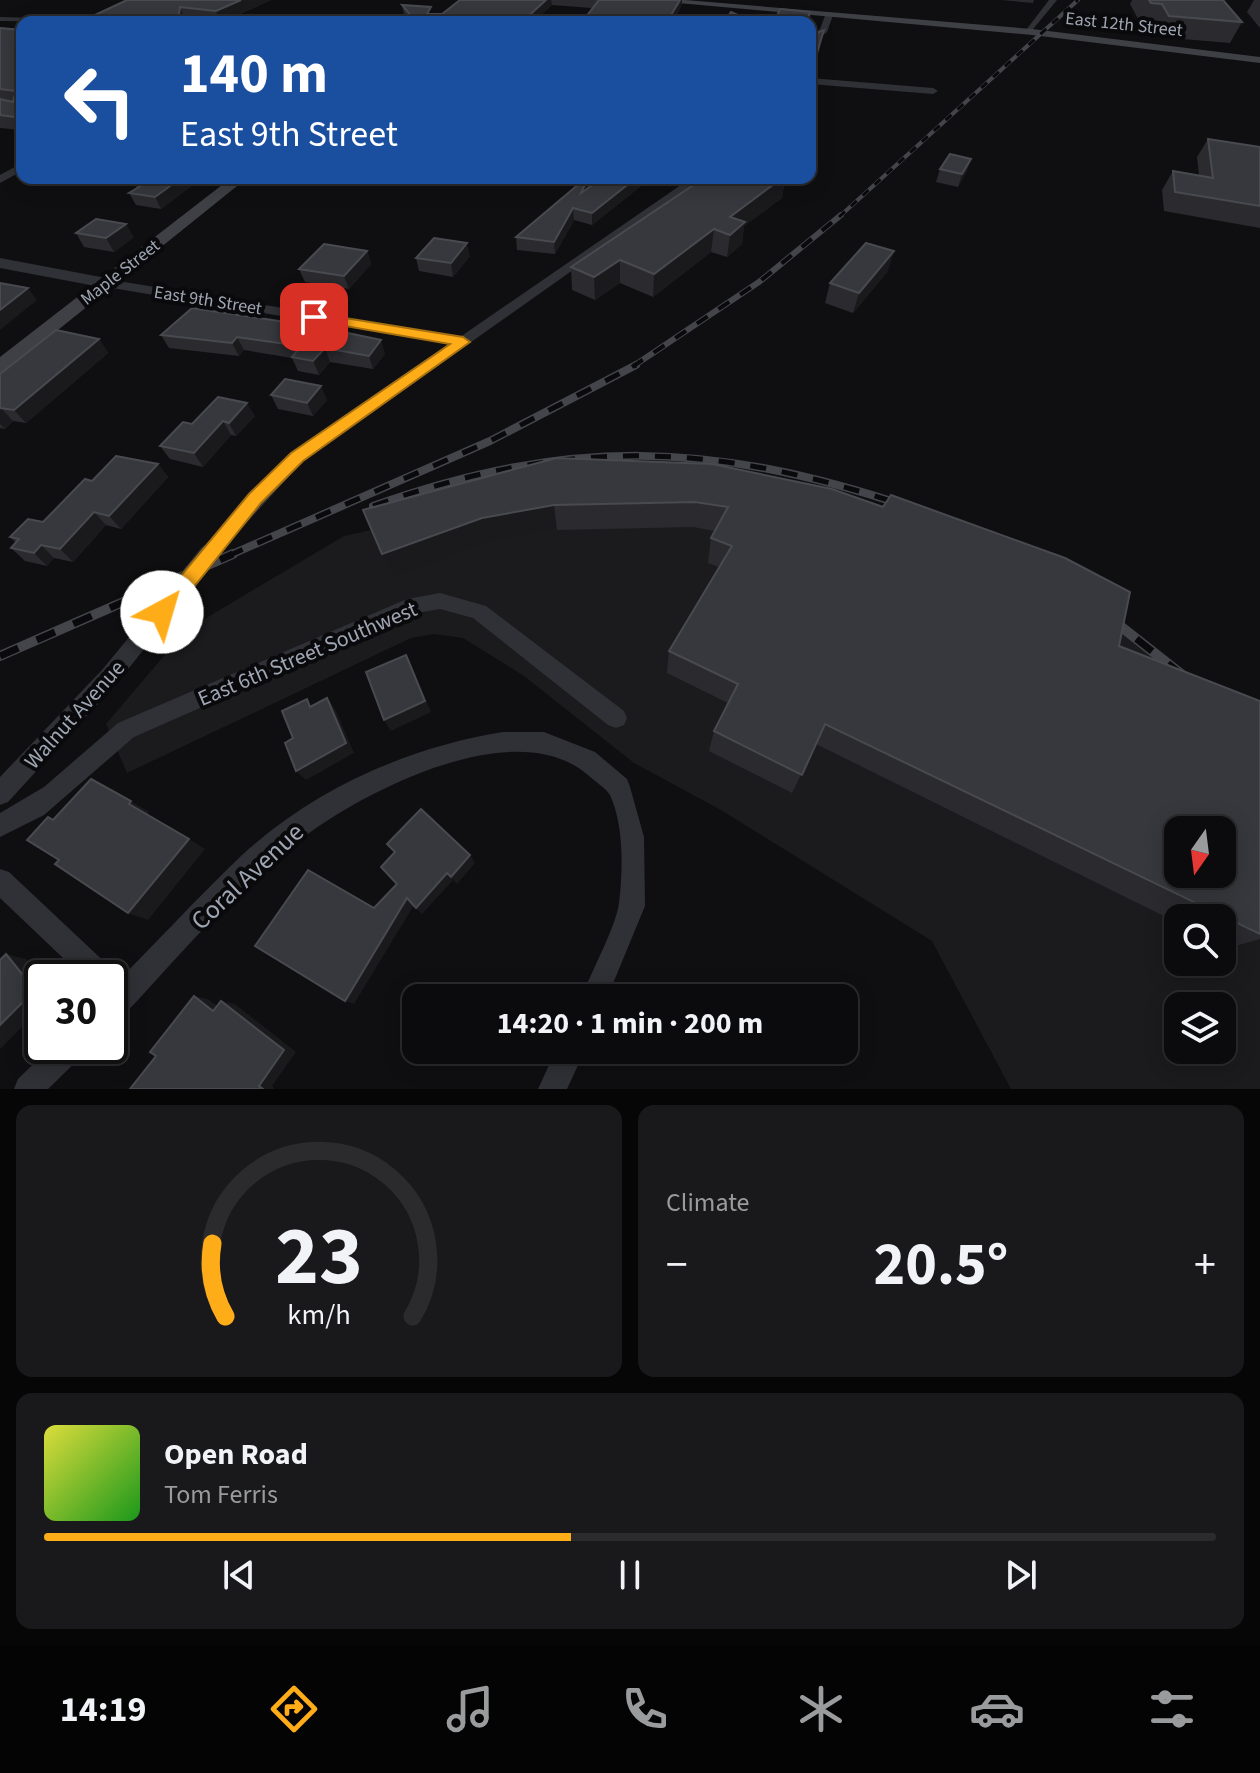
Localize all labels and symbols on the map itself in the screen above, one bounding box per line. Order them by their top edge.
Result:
street label: East 12th Street [1064,6,1184,43]
street label: Maple Street [75,233,165,311]
street label: East 9th Street [152,280,264,321]
pin [280,283,348,351]
position arrow [120,570,204,654]
street label: East 6th Street Southwest [193,593,423,715]
street label: Walnut Avenue [17,653,133,776]
street label: Coral Avenue [183,814,312,938]
north arrow [1164,816,1236,888]
speed limit sign: 30 [24,960,128,1064]

